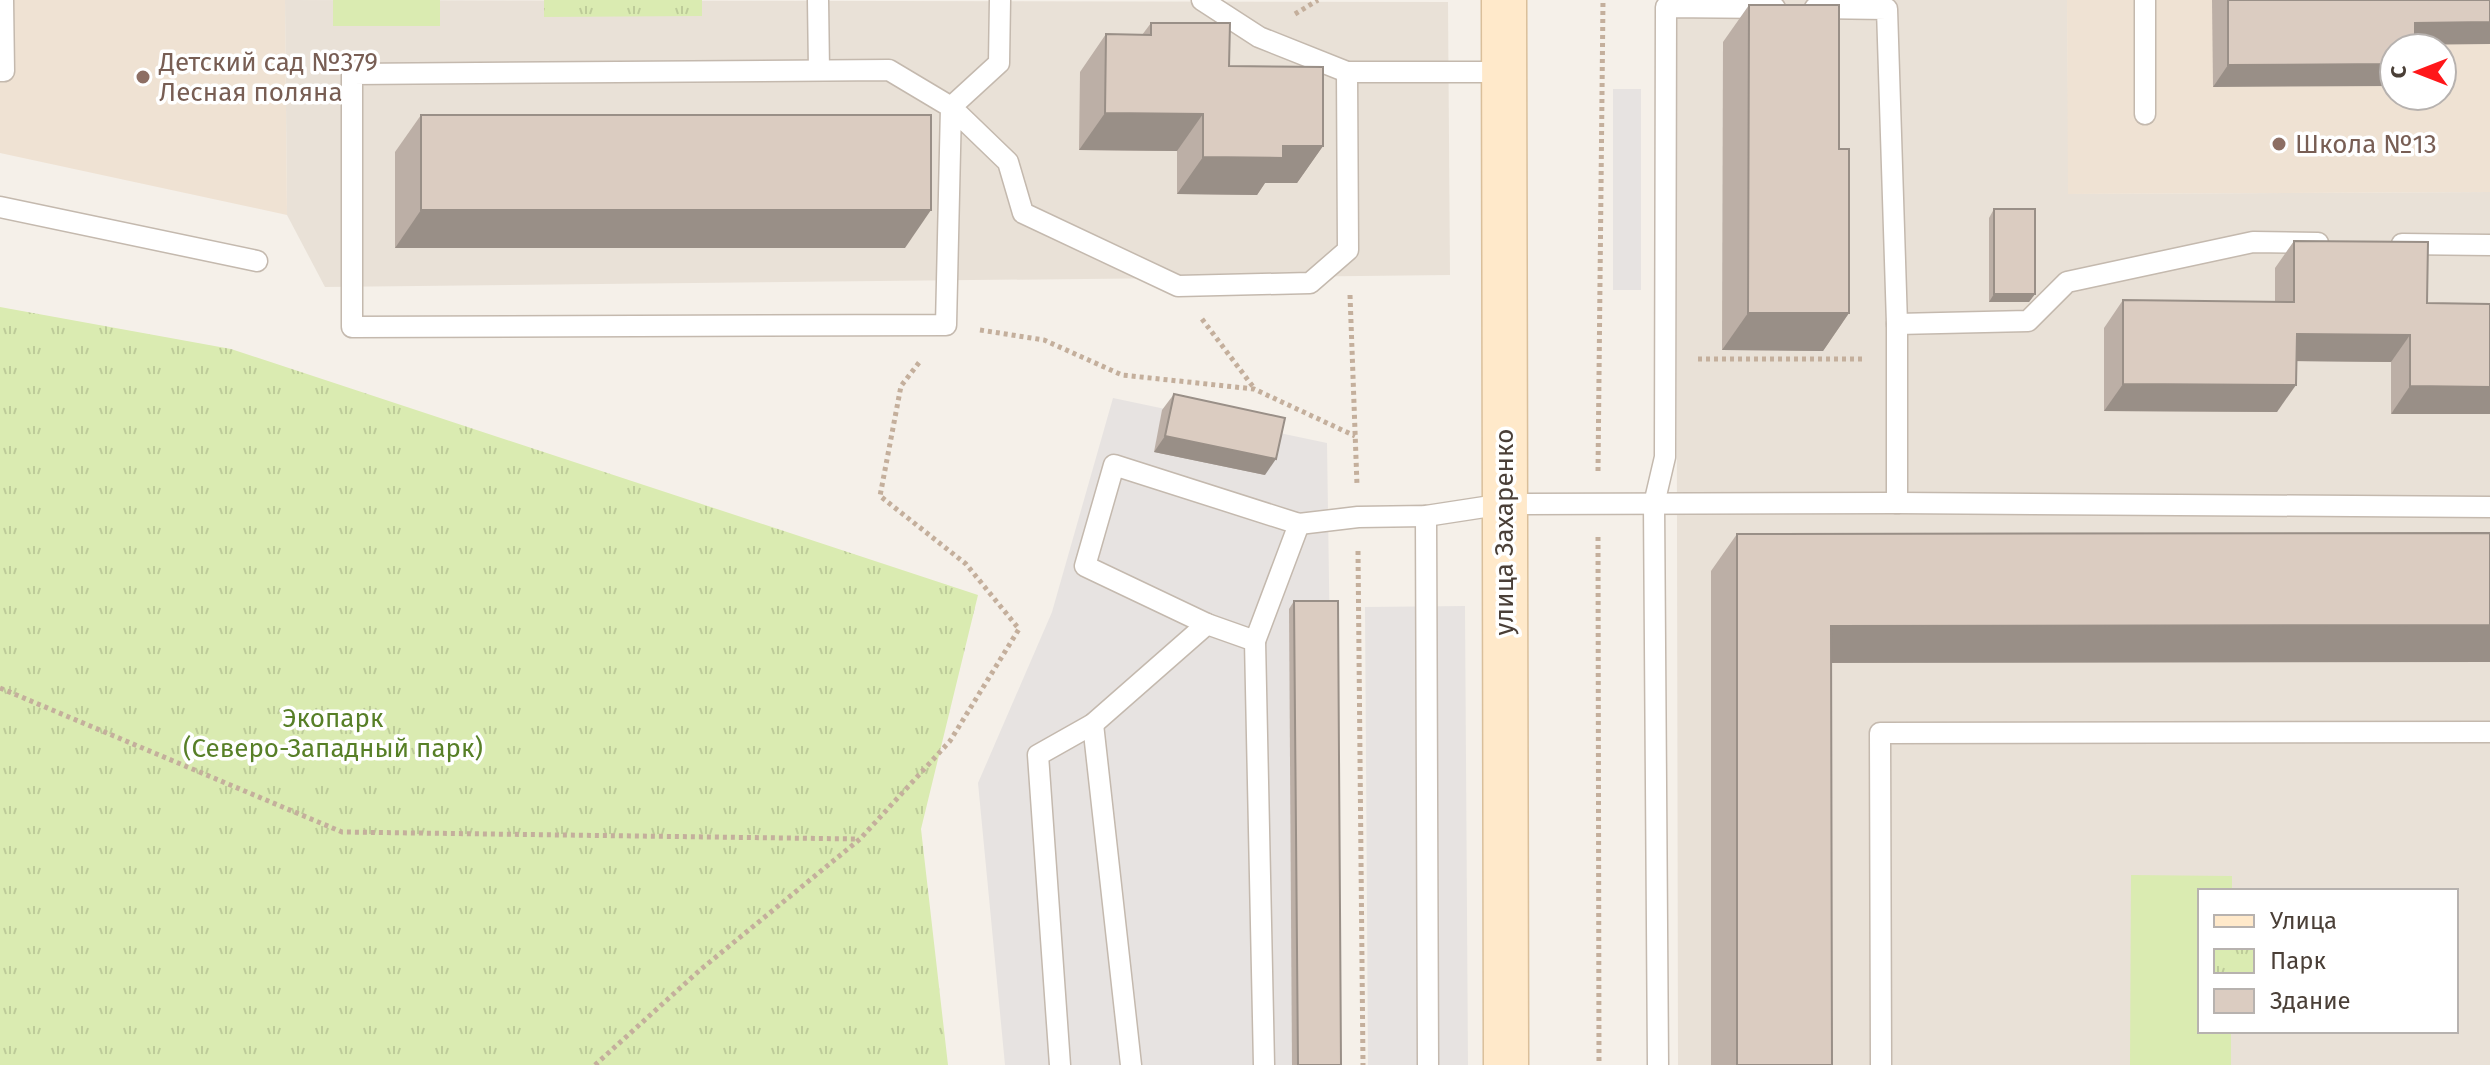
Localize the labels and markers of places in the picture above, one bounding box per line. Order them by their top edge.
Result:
place label: Детский сад №379 Лесная поляна [158,47,378,108]
marker: Детский сад №379 Лесная поляна [134,68,152,86]
place label: Школа №13 [2295,129,2437,160]
marker: Школа №13 [2270,135,2288,153]

